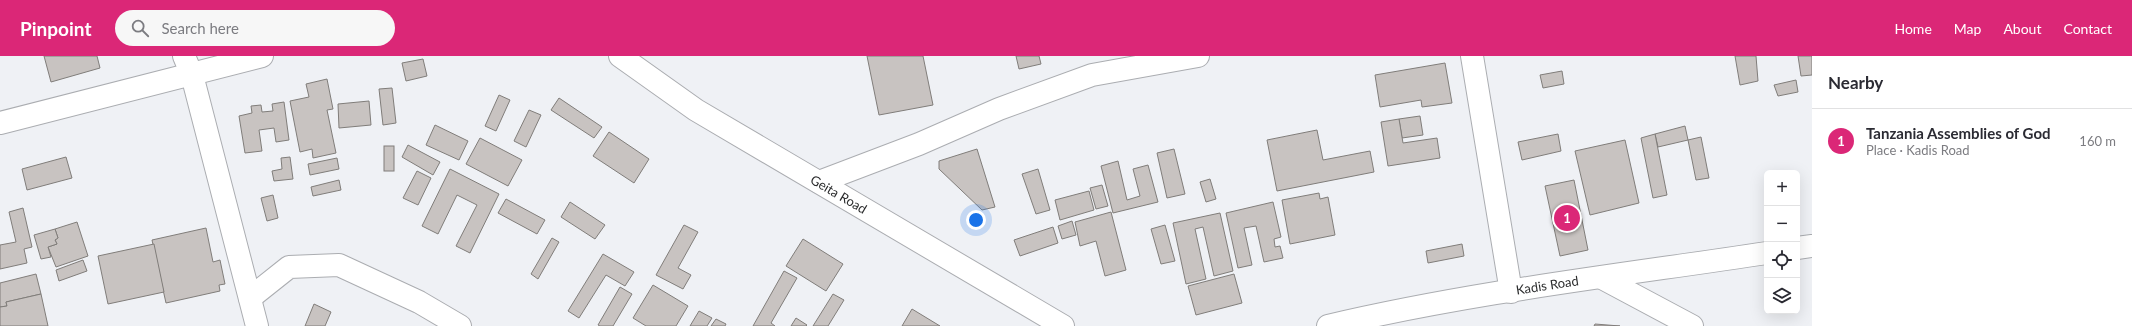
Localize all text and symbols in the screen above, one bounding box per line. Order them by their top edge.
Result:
search box [115,10,395,46]
text: Pinpoint [20,17,91,40]
icon: search [129,17,151,39]
text: Search here [161,19,239,37]
text: Home [1894,20,1932,37]
text: Map [1954,20,1981,37]
text: About [2003,20,2041,37]
text: Contact [2063,20,2112,37]
text: Nearby [1828,72,1883,93]
text: Tanzania Assemblies of God [1866,124,2051,142]
text: 1 [1837,133,1845,149]
text: 160 m [2079,133,2116,149]
text: Place · Kadis Road [1866,142,1970,158]
map controls [1764,170,1800,314]
button: + [1764,170,1800,206]
street label: Geita Road [808,171,870,217]
pin: 1 [1554,203,1580,233]
button: − [1764,206,1800,242]
your location [966,210,986,230]
button: locate [1764,242,1800,278]
street label: Kadis Road [1515,272,1580,298]
button: layers [1764,278,1800,314]

